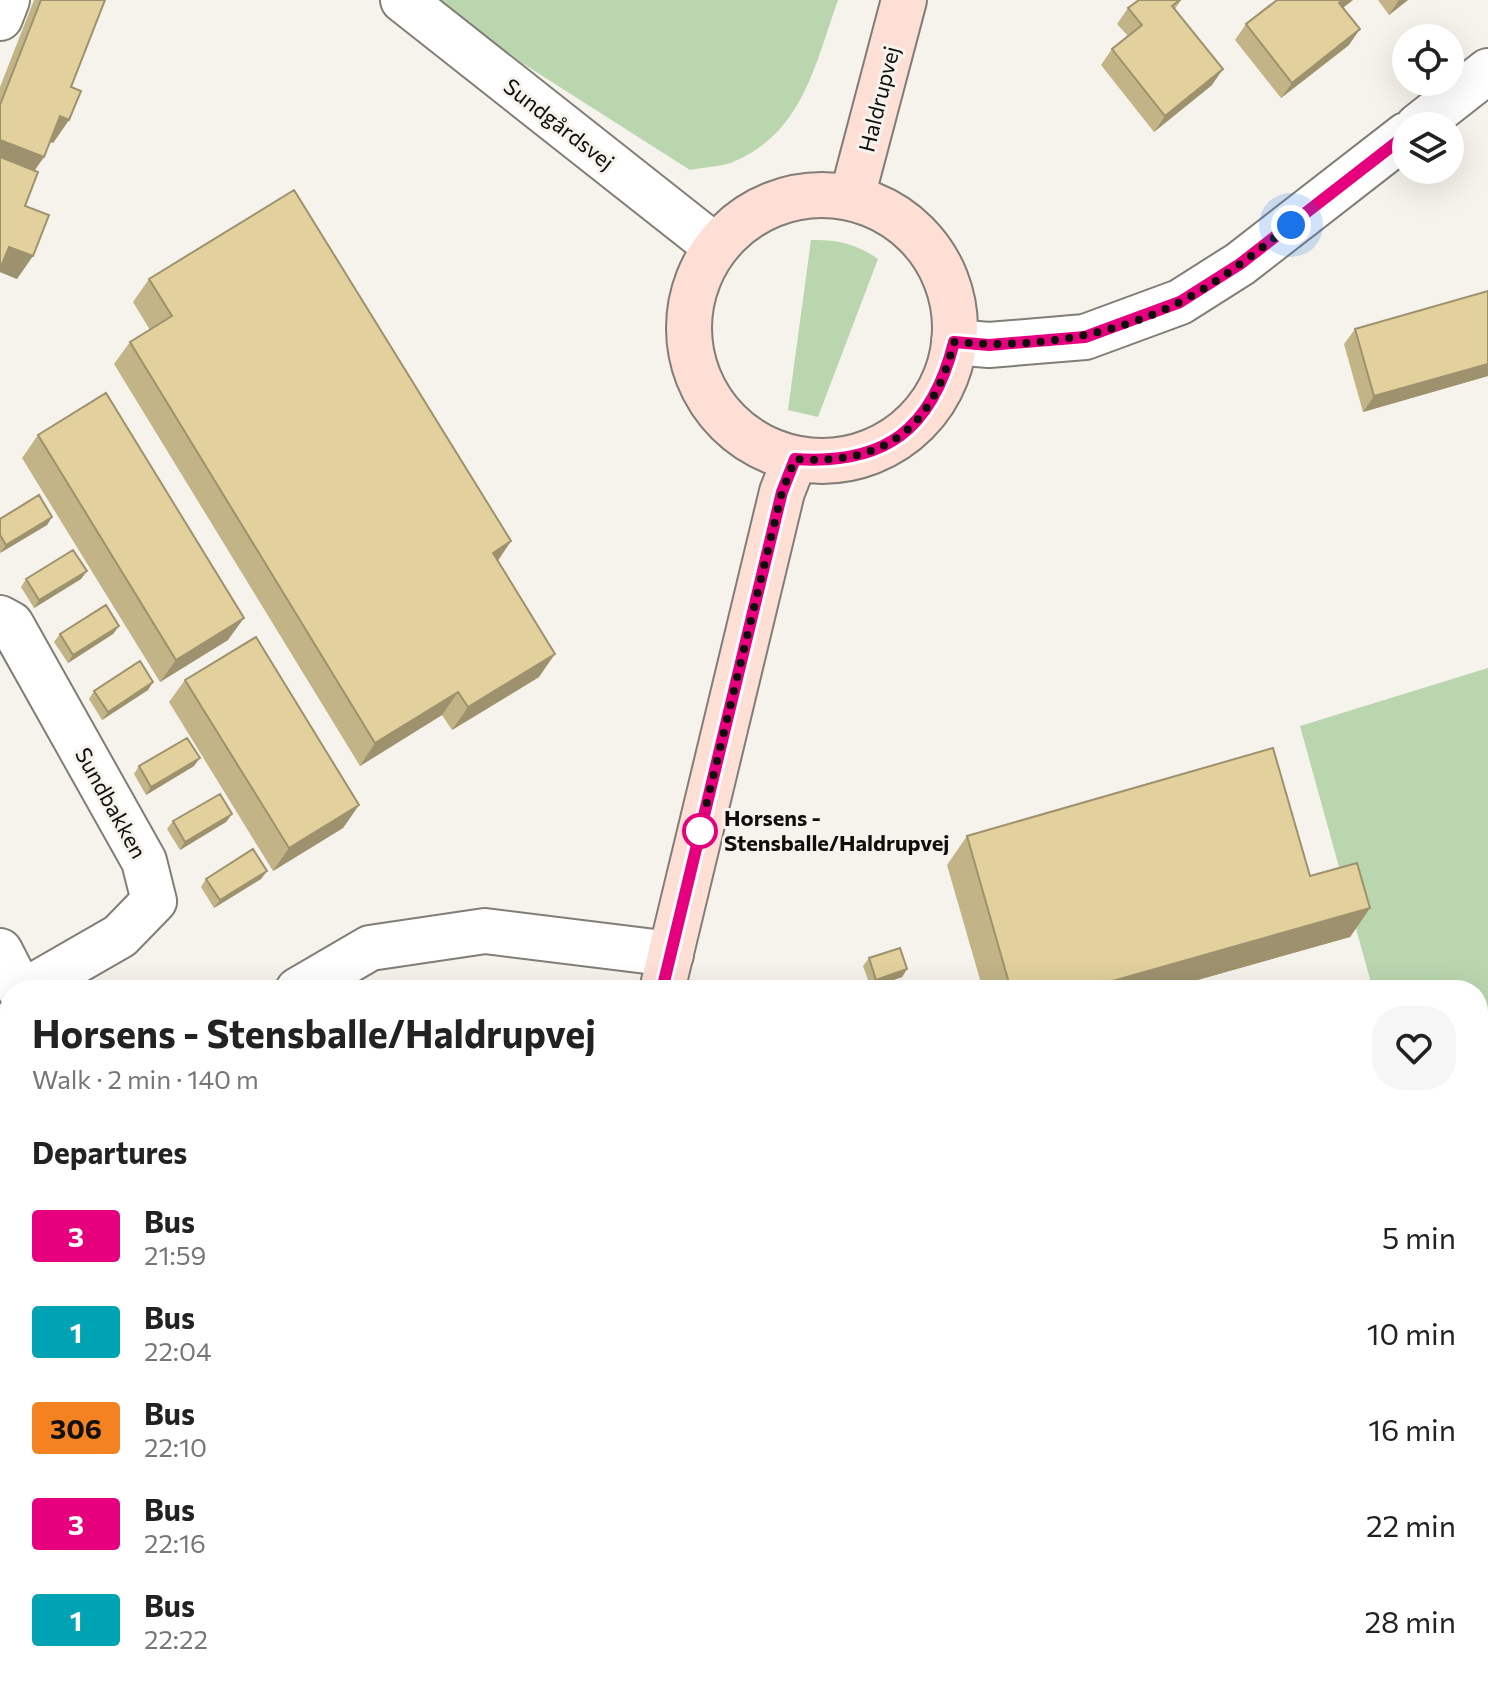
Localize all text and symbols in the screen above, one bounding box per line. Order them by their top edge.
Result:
map controls [1392,24,1464,184]
button: locate [1392,24,1464,96]
street label: Haldrupvej [852,43,905,155]
street label: Sundgårdsvej [499,72,620,175]
button: layers [1392,112,1464,184]
your location [1271,205,1311,245]
street label: Sundbakken [70,743,153,863]
place label: Horsens - Stensballe/Haldrupvej [724,804,949,856]
marker: Horsens - Stensballe/Haldrupvej [683,814,717,848]
button: heart [1372,1006,1456,1090]
text: Horsens - Stensballe/Haldrupvej [32,1009,596,1056]
text: Walk · 2 min · 140 m [32,1063,259,1094]
text: Departures [32,1133,187,1170]
text: Bus [144,1202,195,1239]
text: 5 min [1382,1218,1456,1255]
text: 3 [68,1219,84,1253]
text: 21:59 [144,1239,206,1270]
text: Bus [144,1298,195,1335]
text: 10 min [1367,1314,1456,1351]
text: 1 [70,1315,82,1349]
text: 22:04 [144,1335,212,1366]
text: Bus [144,1394,195,1431]
text: 16 min [1368,1410,1456,1447]
text: 306 [50,1411,102,1445]
text: 22:10 [144,1431,207,1462]
text: Bus [144,1490,195,1527]
text: 22 min [1366,1506,1456,1543]
text: 3 [68,1507,84,1541]
text: 22:16 [144,1527,206,1558]
text: Bus [144,1586,195,1623]
text: 28 min [1364,1602,1456,1639]
text: 1 [70,1603,82,1637]
text: 22:22 [144,1623,208,1654]

